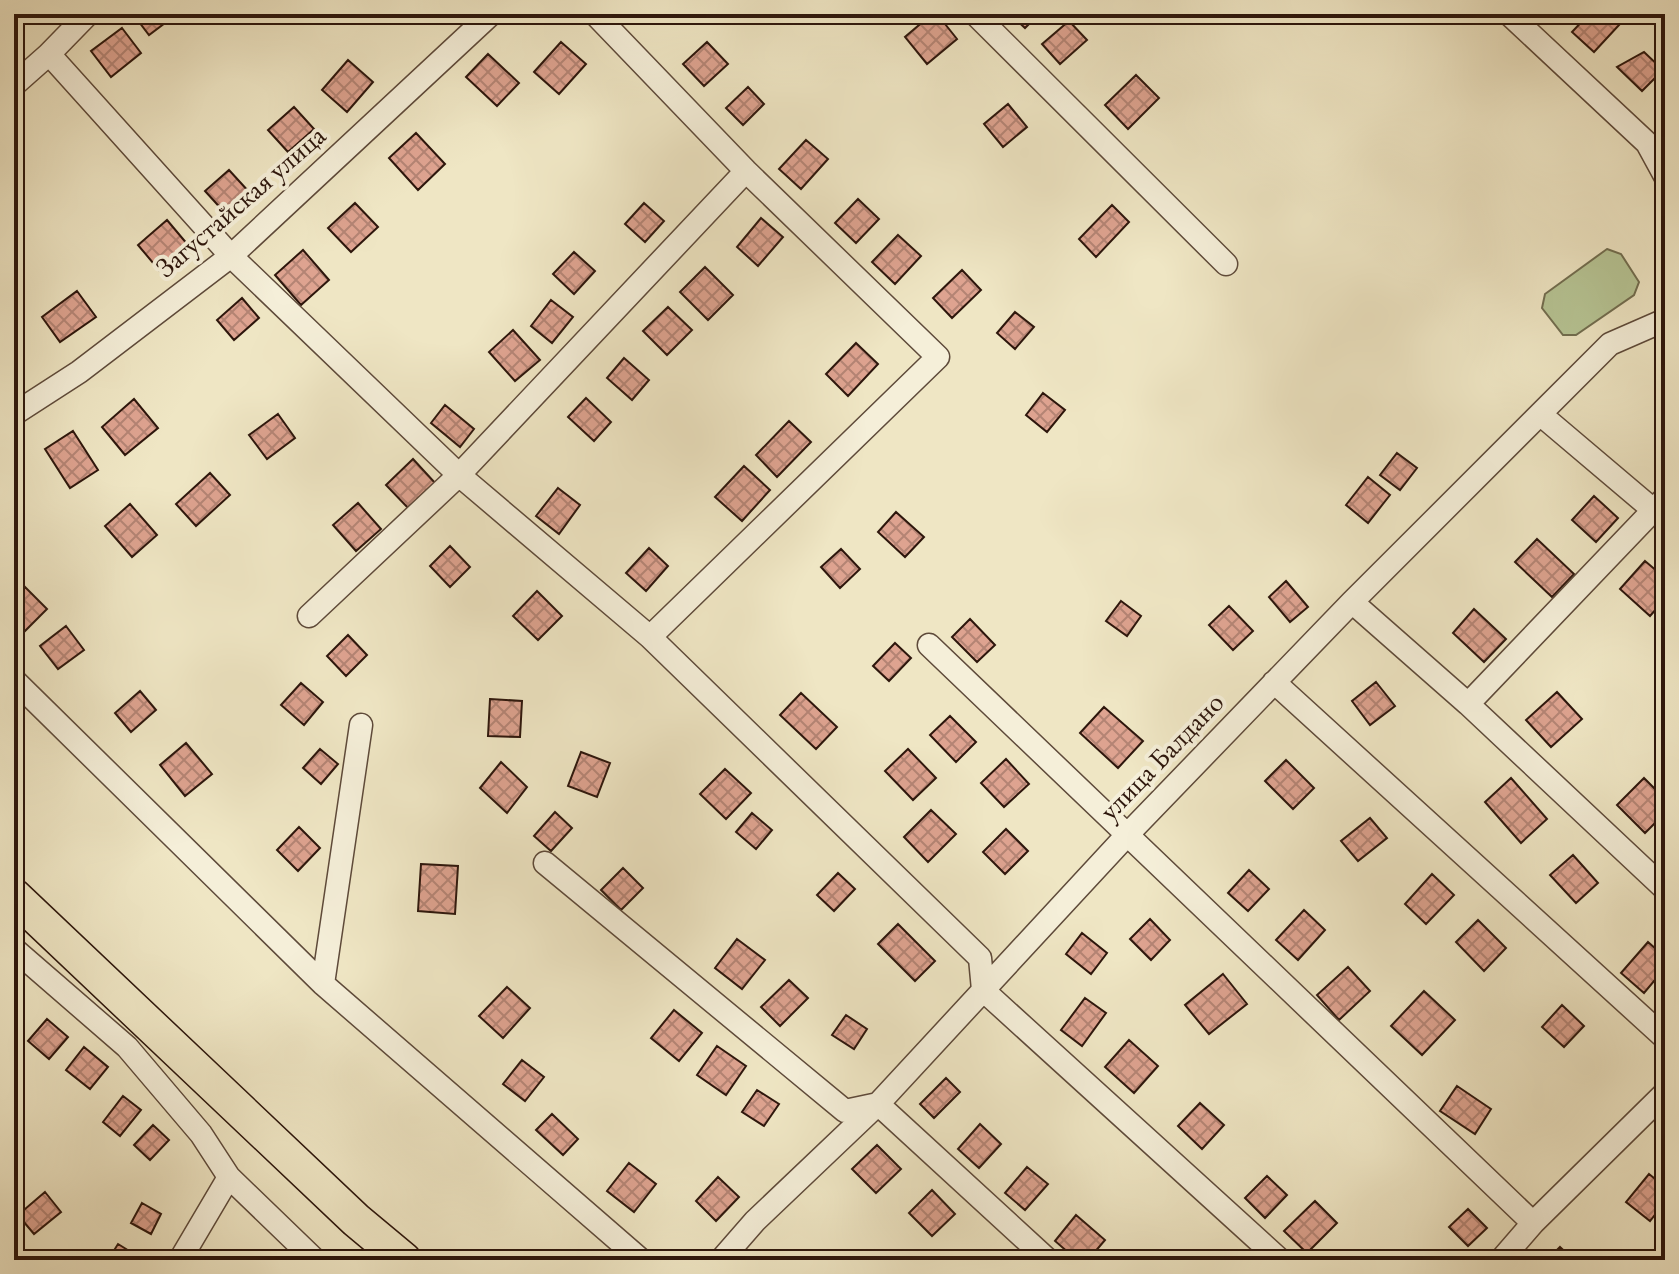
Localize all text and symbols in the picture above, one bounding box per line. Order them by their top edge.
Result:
street label: Загустайская улица [147,117,333,285]
street label: улица Балдано [1091,684,1231,828]

